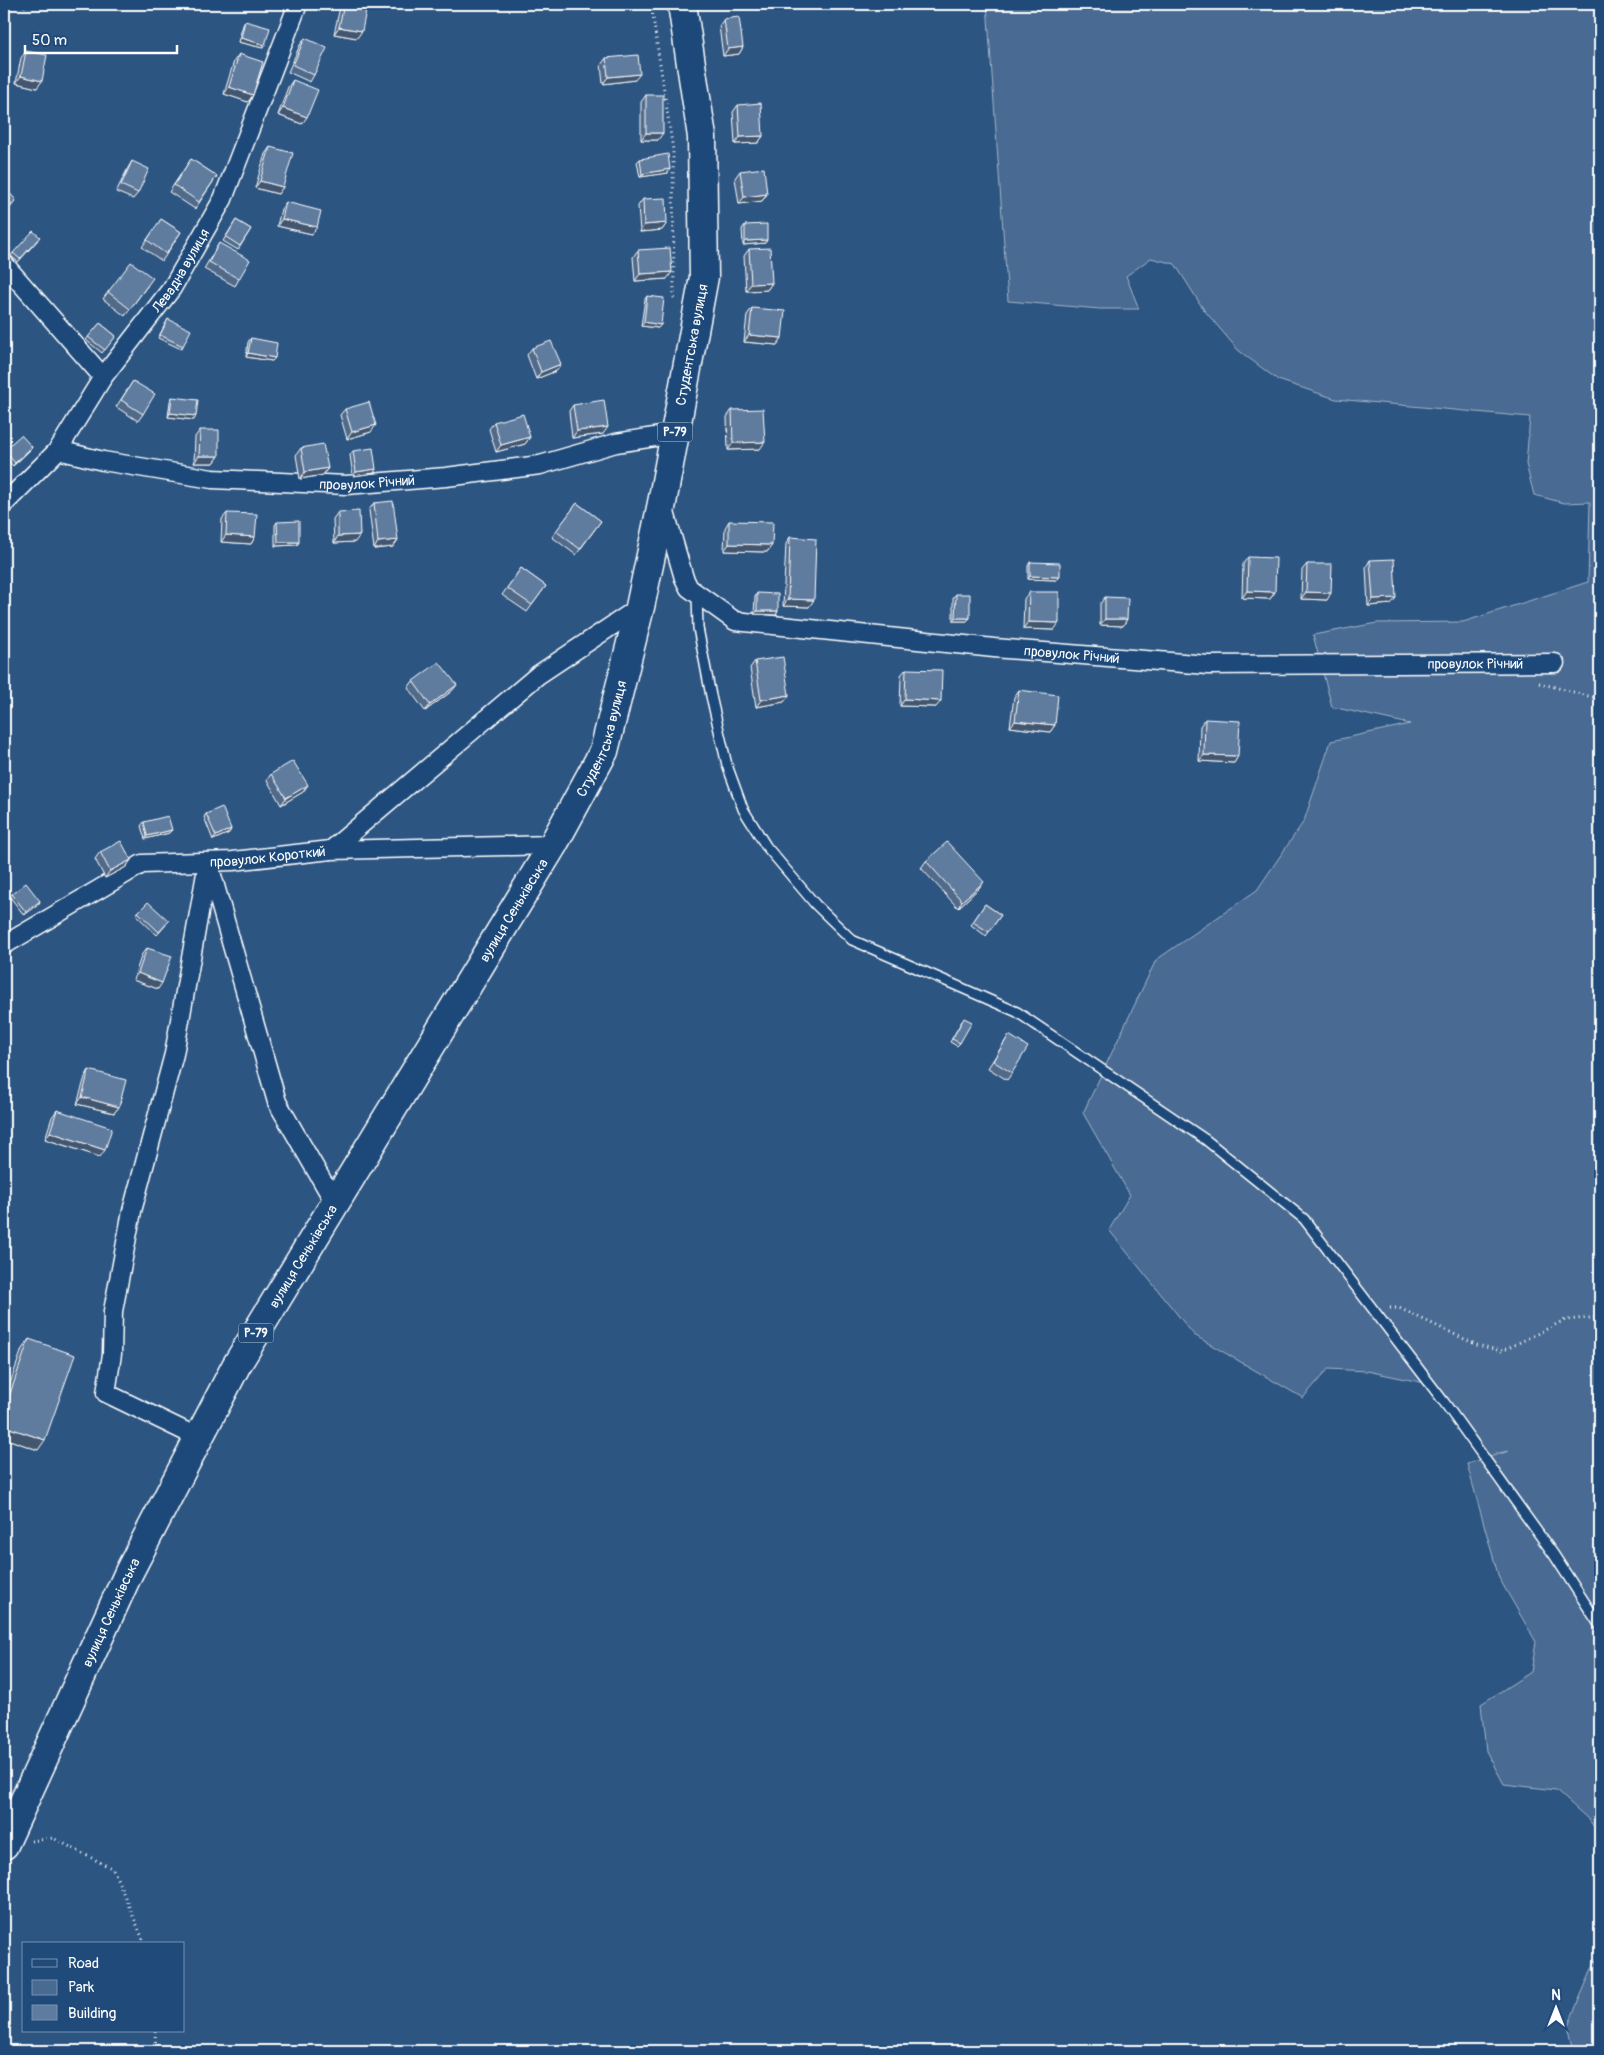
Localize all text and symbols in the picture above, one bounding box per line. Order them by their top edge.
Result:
scale bar [25,22,178,54]
text: 50 m [32,31,67,50]
street label: Левадна вулиця [148,226,213,317]
street label: Студентська вулиця [672,283,712,407]
road number: Р-79 [658,422,692,442]
street label: провулок Річний [319,472,415,494]
street label: провулок Рiчний [1023,642,1120,667]
street label: провулок Рiчний [1427,655,1523,673]
street label: Студентська вулиця [573,679,630,800]
street label: провулок Короткий [210,843,327,871]
street label: вулиця Сенькiвська [476,856,552,965]
street label: вулиця Сенькiвська [265,1202,341,1311]
road number: Р-79 [238,1324,274,1342]
street label: вулиця Сенькiвська [79,1555,144,1670]
legend [22,1942,185,2032]
text: Road [68,1954,99,1973]
text: Park [68,1978,95,1997]
north arrow [1532,1982,1582,2032]
text: N [1551,1987,1561,2004]
text: Building [68,2004,116,2023]

